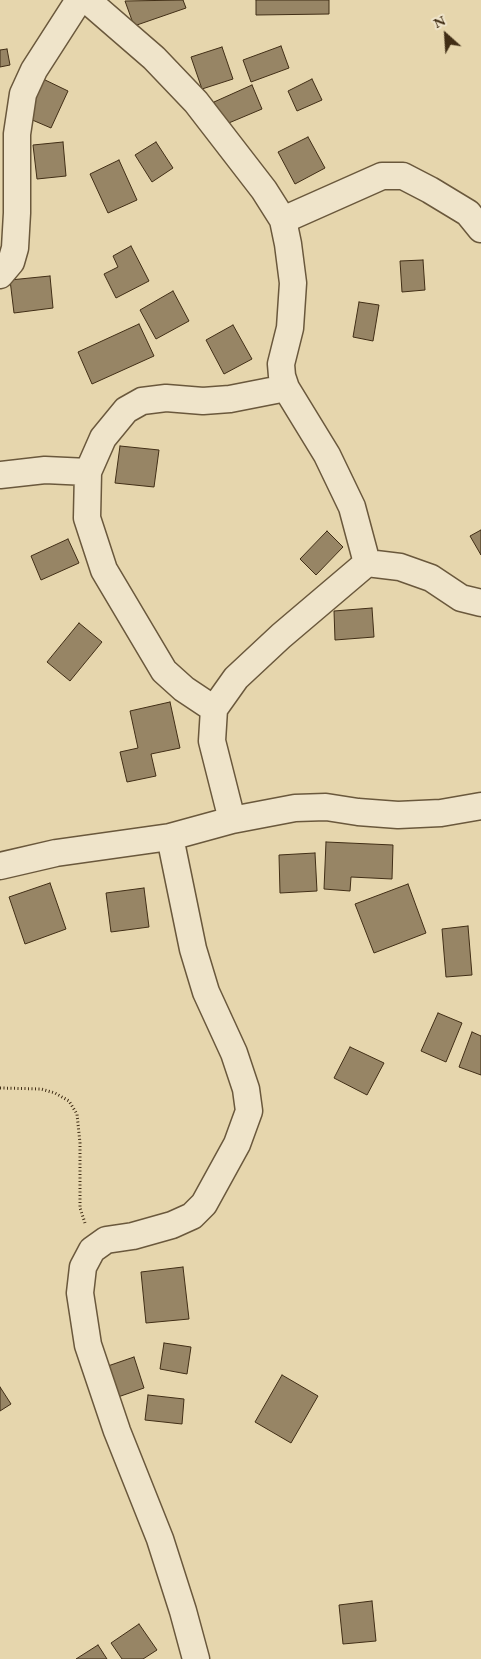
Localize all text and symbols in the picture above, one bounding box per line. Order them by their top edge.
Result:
north arrow [421,10,471,60]
text: N [430,11,448,32]

